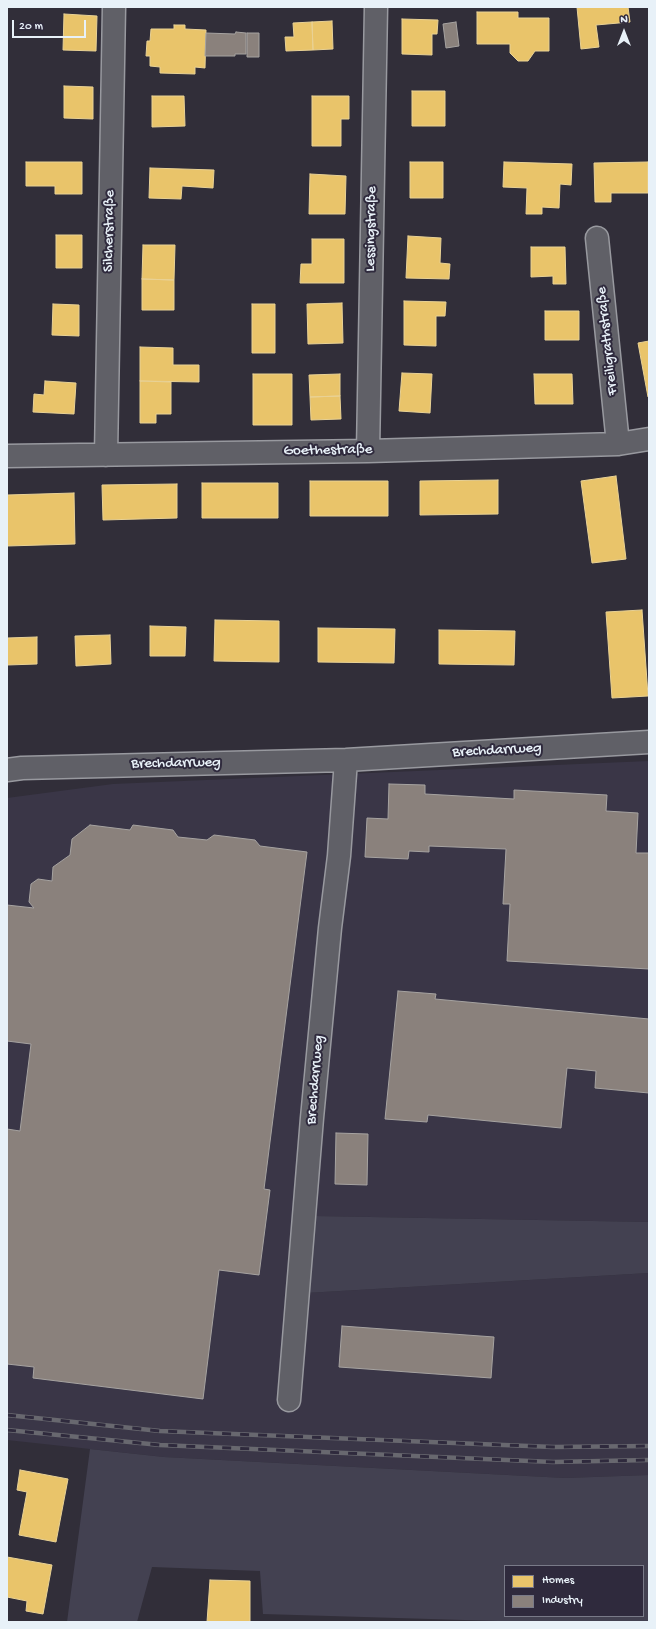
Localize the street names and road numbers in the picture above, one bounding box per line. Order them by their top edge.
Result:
street label: Lessingstraße [362,186,382,272]
street label: Silcherstraße [100,190,120,272]
street label: Freiligrathstraße [593,286,623,396]
street label: Goethestraße [283,441,373,461]
street label: Brechdarrweg [452,740,542,762]
street label: Brechdarrweg [131,754,221,774]
street label: Brechdarrweg [303,1035,329,1125]

